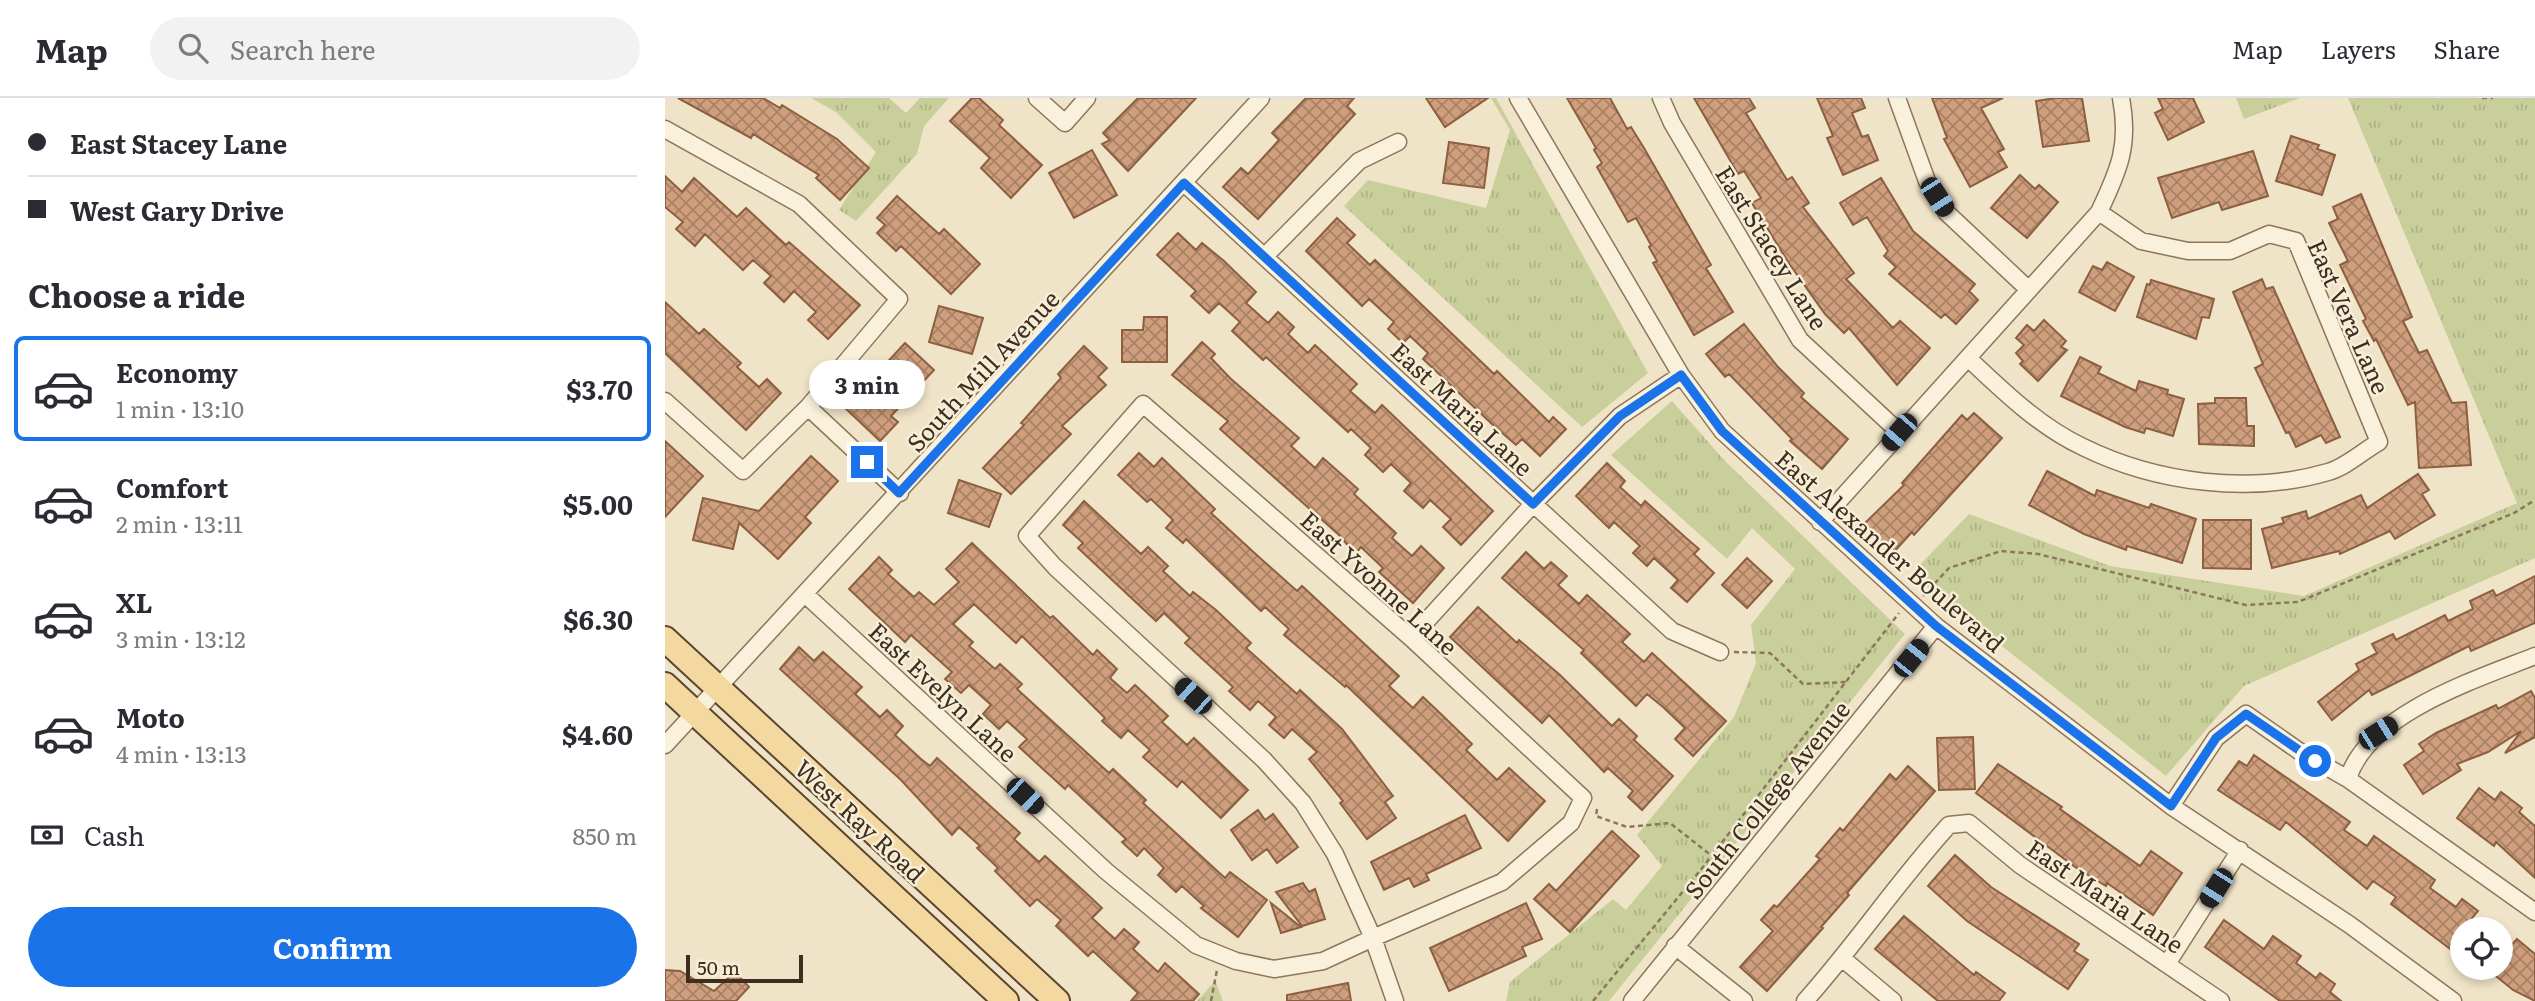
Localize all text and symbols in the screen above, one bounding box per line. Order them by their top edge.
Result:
search box [150,17,640,80]
text: Map [35,24,108,73]
icon: search [174,29,212,67]
text: Search here [230,29,376,68]
text: Map [2232,31,2283,66]
text: Layers [2321,31,2395,66]
text: Share [2433,31,2500,66]
text: East Stacey Lane [70,123,287,162]
street label: East Stacey Lane [1708,158,1838,336]
car [1917,174,1958,220]
text: West Gary Drive [70,190,284,229]
street label: East Vera Lane [2300,233,2400,399]
text: Choose a ride [28,270,245,318]
street label: South Mill Avenue [898,281,1066,459]
street label: East Maria Lane [1384,333,1542,483]
text: Economy [116,352,238,391]
icon: car [32,357,95,420]
callout: 3 min [809,360,925,410]
text: 3 min [835,367,899,401]
text: $3.70 [566,369,633,408]
text: 1 min · 13:10 [116,391,244,425]
car [1878,409,1921,455]
street label: East Alexander Boulevard [1769,441,2013,660]
route end [851,446,883,478]
text: Comfort [116,467,228,506]
icon: car [32,472,95,535]
text: $5.00 [563,484,633,523]
street label: East Yvonne Lane [1294,502,1466,662]
text: 2 min · 13:11 [116,506,243,540]
text: XL [116,582,153,621]
icon: car [32,587,95,650]
text: $6.30 [563,599,633,638]
street label: East Evelyn Lane [862,613,1026,769]
text: 3 min · 13:12 [116,621,246,655]
car [1890,635,1933,681]
car [1171,674,1216,718]
street label: South College Avenue [1675,692,1857,906]
text: Moto [116,697,185,736]
icon: car [32,702,95,765]
car [2355,713,2402,753]
text: $4.60 [562,714,633,753]
text: 4 min · 13:13 [116,736,247,770]
route start [2299,745,2331,777]
street label: West Ray Road [788,750,934,890]
car [1003,774,1048,818]
text: Cash [84,815,145,854]
icon: cash [28,816,66,854]
text: 850 m [572,818,637,852]
street label: East Maria Lane [2021,829,2191,961]
car [2196,865,2237,911]
button: Confirm [28,907,637,987]
map controls [2450,917,2513,980]
button: locate [2450,917,2513,980]
scale bar [686,952,803,984]
text: 50 m [697,953,740,981]

